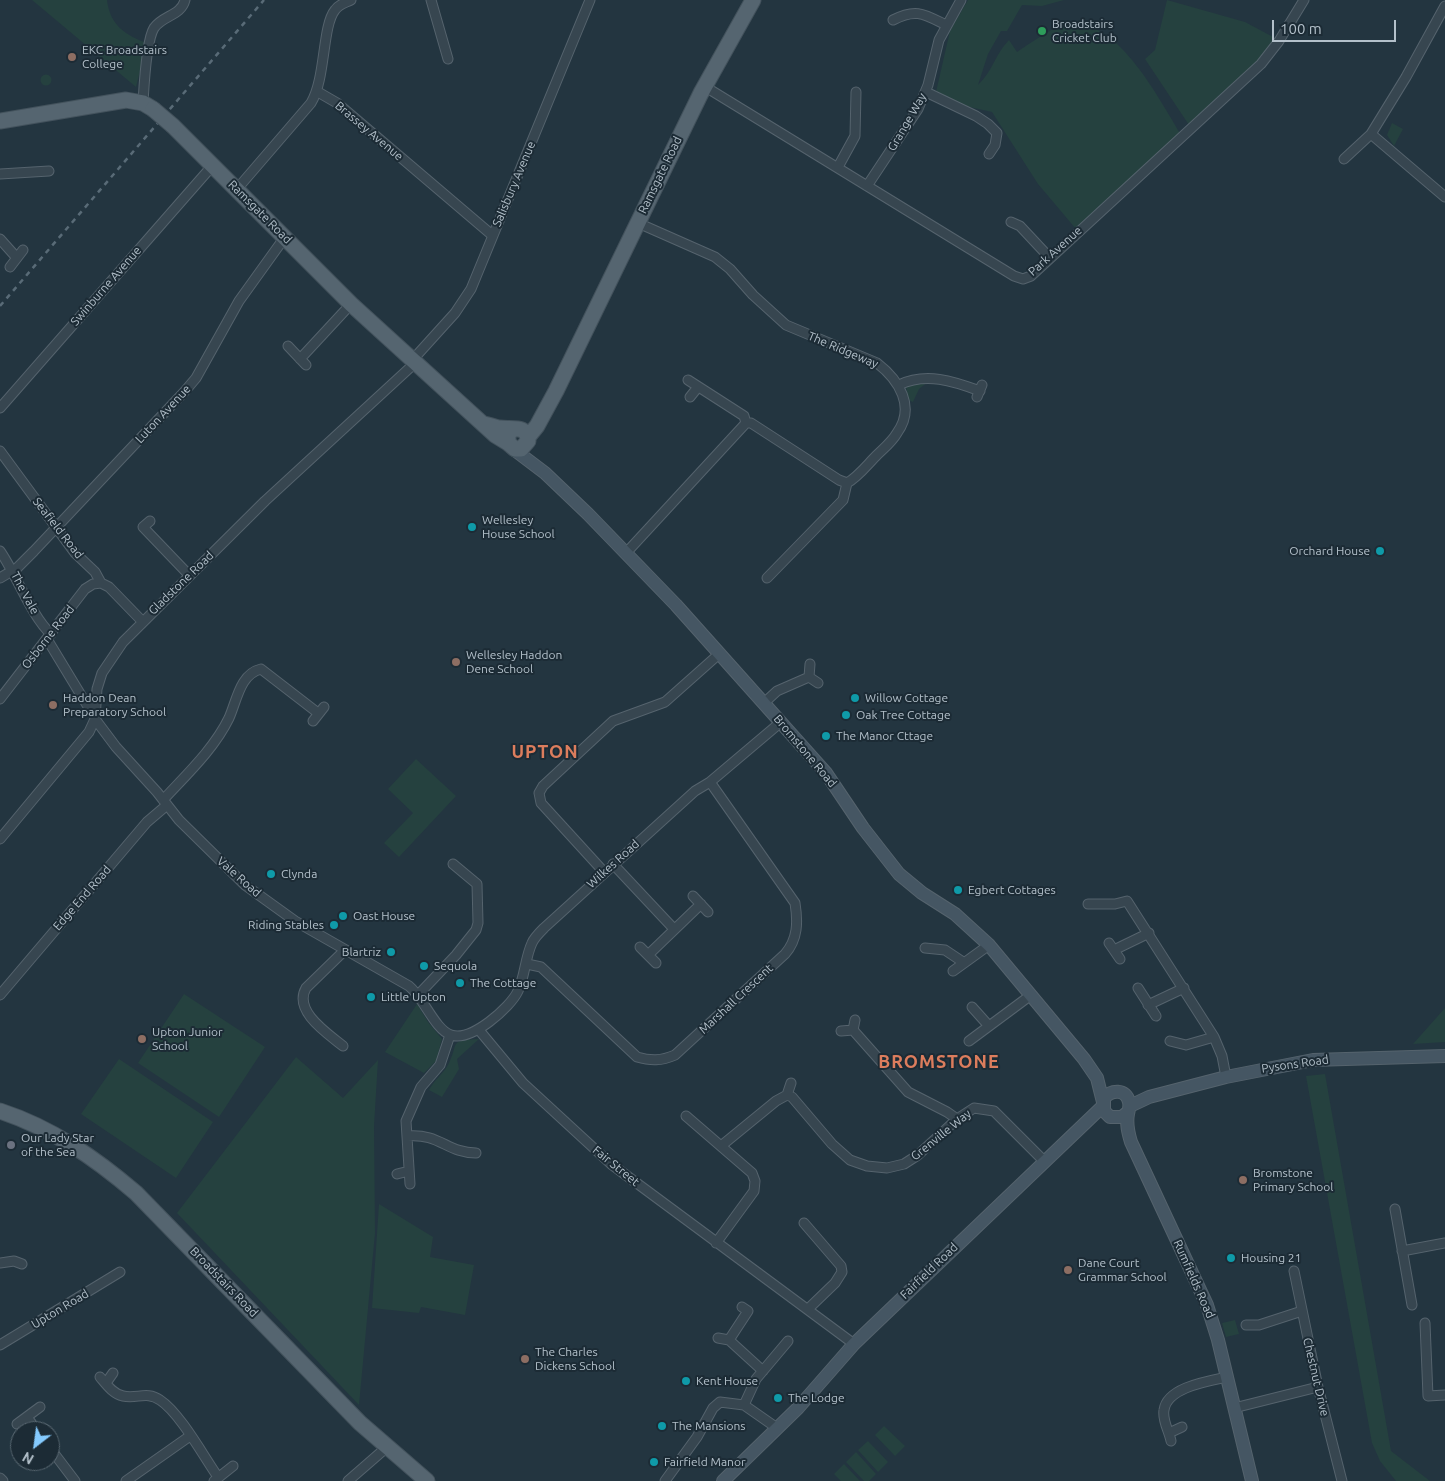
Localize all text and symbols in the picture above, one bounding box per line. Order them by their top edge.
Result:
scale bar [1275,10,1399,42]
place label: Broadstairs Cricket Club [1052,17,1117,45]
text: 100 m [1280,20,1322,37]
marker: Broadstairs Cricket Club [1036,25,1048,37]
place label: EKC Broadstairs College [82,43,167,71]
marker: EKC Broadstairs College [66,51,78,63]
street label: Grange Way [885,90,929,154]
street label: Brassey Avenue [332,98,406,164]
street label: Ramsgate Road [635,134,685,216]
street label: Salisbury Avenue [490,139,538,229]
street label: Ramsgate Road [225,177,295,247]
street label: Park Avenue [1025,223,1085,279]
street label: Swinburne Avenue [68,243,144,329]
street label: The Ridgeway [806,329,880,371]
street label: Luton Avenue [132,382,194,446]
street label: Seafield Road [30,495,86,561]
place label: Wellesley House School [482,513,555,541]
marker: Wellesley House School [466,521,478,533]
place label: Orchard House [1289,544,1370,558]
marker: Orchard House [1374,545,1386,557]
street label: Gladstone Road [145,548,217,618]
street label: The Vale [8,569,42,617]
street label: Osborne Road [19,602,77,672]
place label: Wellesley Haddon Dene School [466,648,562,676]
marker: Wellesley Haddon Dene School [450,656,462,668]
place label: Haddon Dean Preparatory School [63,691,166,719]
place label: Willow Cottage [865,691,948,705]
marker: Willow Cottage [849,692,861,704]
marker: Haddon Dean Preparatory School [47,699,59,711]
place label: Oak Tree Cottage [856,708,951,722]
marker: Oak Tree Cottage [840,709,852,721]
street label: Bromstone Road [770,712,840,790]
place label: The Manor Cttage [836,729,933,743]
marker: The Manor Cttage [820,730,832,742]
district label: UPTON [511,741,579,763]
street label: Wilkes Road [584,837,642,891]
street label: Vale Road [214,854,264,900]
street label: Edge End Road [50,863,114,933]
place label: Clynda [281,867,317,881]
marker: Clynda [265,868,277,880]
place label: Egbert Cottages [968,883,1056,897]
marker: Egbert Cottages [952,884,964,896]
place label: Oast House [353,909,415,923]
marker: Oast House [337,910,349,922]
place label: Riding Stables [248,918,324,932]
marker: Riding Stables [328,919,340,931]
place label: Blartriz [342,945,381,959]
marker: Blartriz [385,946,397,958]
place label: Sequola [434,959,477,973]
marker: Sequola [418,960,430,972]
street label: Marshall Crescent [696,961,776,1037]
place label: The Cottage [470,976,536,990]
marker: The Cottage [454,977,466,989]
place label: Little Upton [381,990,446,1004]
marker: Little Upton [365,991,377,1003]
place label: Upton Junior School [152,1025,223,1053]
marker: Upton Junior School [136,1033,148,1045]
district label: BROMSTONE [877,1051,1001,1073]
street label: Pysons Road [1260,1052,1330,1076]
street label: Grenville Way [908,1106,974,1164]
place label: Our Lady Star of the Sea [21,1131,94,1159]
marker: Our Lady Star of the Sea [5,1139,17,1151]
street label: Fair Street [590,1143,642,1189]
place label: Bromstone Primary School [1253,1166,1333,1194]
marker: Bromstone Primary School [1237,1174,1249,1186]
street label: Rumfields Road [1170,1237,1218,1321]
street label: Fairfield Road [897,1240,961,1302]
street label: Broadstairs Road [187,1244,261,1320]
place label: Housing 21 [1241,1251,1301,1265]
marker: Housing 21 [1225,1252,1237,1264]
place label: Dane Court Grammar School [1078,1256,1167,1284]
marker: Dane Court Grammar School [1062,1264,1074,1276]
street label: Upton Road [29,1286,91,1332]
street label: Chestnut Drive [1300,1336,1332,1418]
place label: The Charles Dickens School [535,1345,615,1373]
marker: The Charles Dickens School [519,1353,531,1365]
place label: Kent House [696,1374,758,1388]
marker: Kent House [680,1375,692,1387]
place label: The Lodge [788,1391,845,1405]
marker: The Lodge [772,1392,784,1404]
place label: The Mansions [672,1419,746,1433]
marker: The Mansions [656,1420,668,1432]
north arrow [10,1421,60,1471]
text: N [19,1449,37,1468]
place label: Fairfield Manor [664,1455,746,1469]
marker: Fairfield Manor [648,1456,660,1468]

